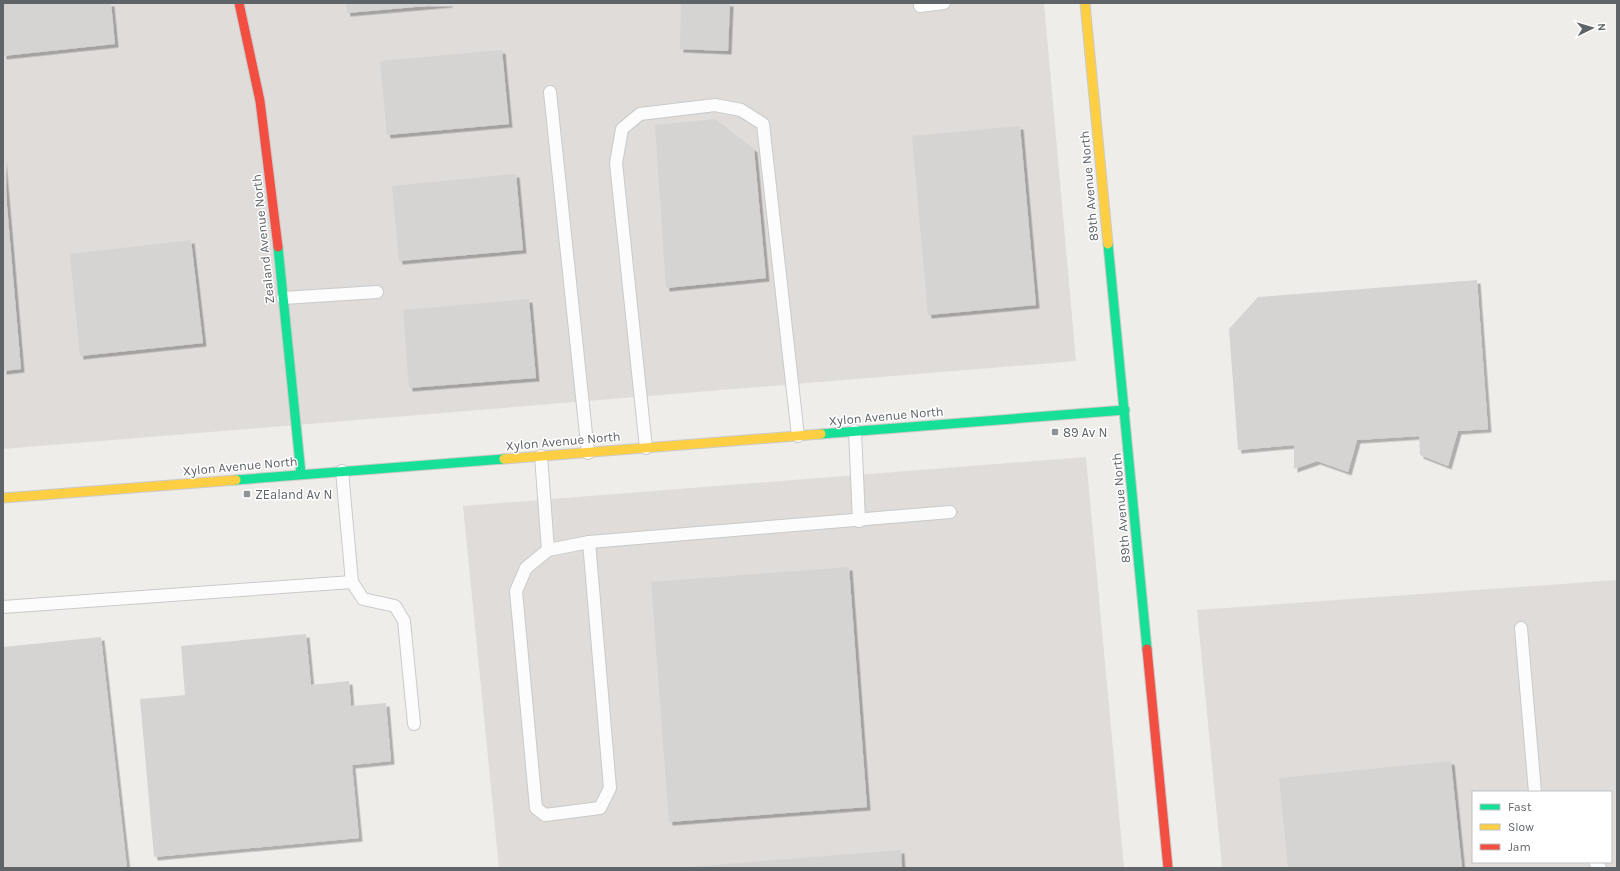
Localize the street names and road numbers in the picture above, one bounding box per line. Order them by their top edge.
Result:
street label: 89th Avenue North [1077,130,1101,242]
street label: Zealand Avenue North [249,173,277,305]
street label: Xylon Avenue North [828,404,944,428]
street label: Xylon Avenue North [505,429,621,453]
street label: 89th Avenue North [1109,452,1133,564]
street label: Xylon Avenue North [182,454,298,478]

